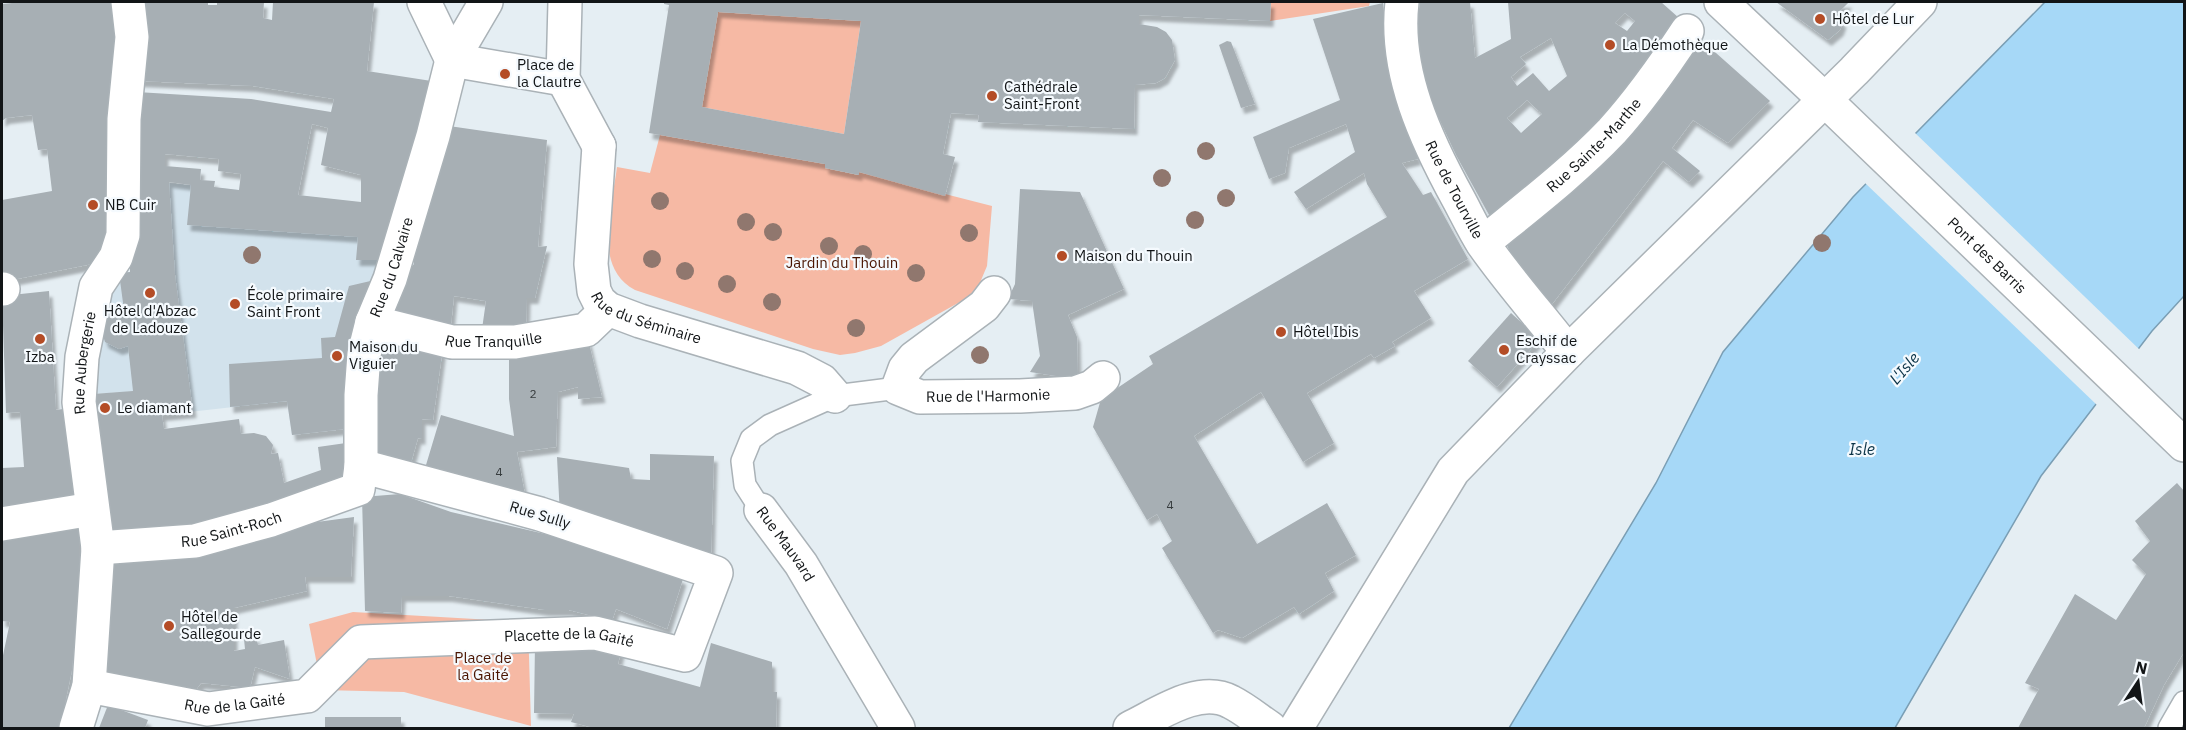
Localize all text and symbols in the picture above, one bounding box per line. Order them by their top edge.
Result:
place label: Hôtel de Lur [1832,9,1914,28]
marker: Hôtel de Lur [1813,12,1827,26]
place label: La Démothèque [1622,35,1728,54]
marker: La Démothèque [1603,38,1617,52]
place label: Place de la Clautre [517,55,582,91]
marker: Place de la Clautre [498,67,512,81]
place label: Cathédrale Saint-Front [1004,77,1080,113]
marker: Cathédrale Saint-Front [985,89,999,103]
street label: Rue Sainte-Marthe [1542,94,1645,196]
street label: Rue de Tourville [1421,137,1488,242]
place label: NB Cuir [105,195,157,214]
marker: NB Cuir [86,198,100,212]
street label: Pont des Barris [1944,213,2031,298]
street label: Rue du Calvaire [365,215,417,320]
place label: Maison du Thouin [1074,246,1193,265]
marker: Maison du Thouin [1055,249,1069,263]
park label: Jardin du Thouin [786,253,898,272]
place label: École primaire Saint Front [247,285,344,321]
marker: Hôtel d'Abzac de Ladouze [143,286,157,300]
street label: Rue du Séminaire [587,289,704,348]
marker: École primaire Saint Front [228,297,242,311]
place label: Hôtel d'Abzac de Ladouze [104,301,197,337]
street label: Rue Aubergerie [69,310,100,416]
place label: Hôtel Ibis [1293,322,1359,341]
marker: Hôtel Ibis [1274,325,1288,339]
street label: Rue Tranquille [443,328,543,351]
place label: Eschif de Crayssac [1516,331,1577,367]
marker: Izba [33,332,47,346]
place label: Maison du Viguier [349,337,418,373]
marker: Eschif de Crayssac [1497,343,1511,357]
place label: Izba [25,347,55,366]
water label: L'Isle [1885,348,1923,388]
marker: Maison du Viguier [330,349,344,363]
street label: Rue de l'Harmonie [926,384,1051,406]
house number: 2 [529,386,537,401]
place label: Le diamant [117,398,192,417]
marker: Le diamant [98,401,112,415]
water label: Isle [1849,439,1875,459]
house number: 4 [495,464,503,479]
street label: Rue Sully [507,496,573,533]
house number: 4 [1166,497,1174,512]
street label: Rue Mauvard [753,502,819,585]
street label: Rue Saint-Roch [180,507,284,551]
place label: Hôtel de Sallegourde [181,607,261,643]
marker: Hôtel de Sallegourde [162,619,176,633]
street label: Placette de la Gaité [504,623,636,651]
park label: Place de la Gaité [454,648,512,684]
north arrow [2108,652,2168,712]
text: N [2133,656,2149,678]
street label: Rue de la Gaité [183,689,286,718]

